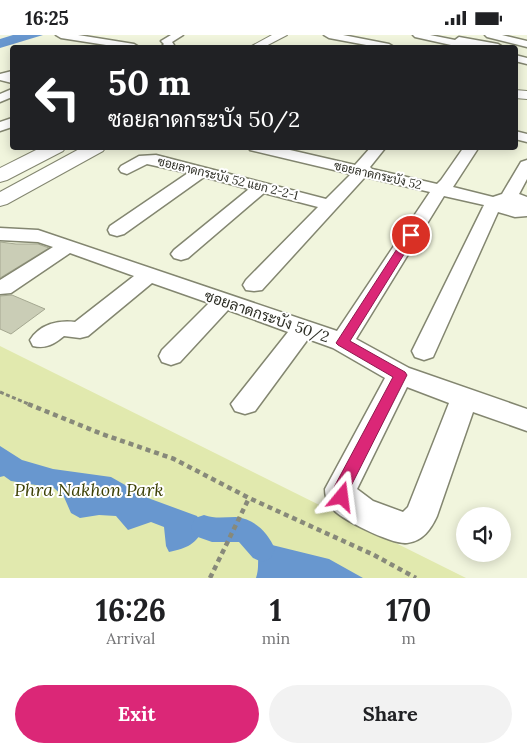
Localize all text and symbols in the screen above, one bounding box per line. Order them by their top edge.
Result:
text: 16:25 [25,6,69,30]
text: 50 m [108,60,191,105]
icon: left [25,65,90,130]
text: ซอยลาดกระบัง 50/2 [108,105,300,133]
street label: ซอยลาดกระบัง 52 แยก 2-2-1 [156,153,300,203]
street label: ซอยลาดกระบัง 52 [333,158,423,192]
pin [390,214,432,256]
icon: arrive [397,221,425,249]
street label: ซอยลาดกระบัง 50/2 [202,286,332,347]
position arrow [315,470,367,522]
park label: Phra Nakhon Park [14,478,164,501]
map controls [456,507,511,562]
button: sound [456,507,511,562]
text: 16:26 [96,591,166,629]
text: 1 [270,591,282,629]
text: 170 [386,591,431,629]
text: Arrival [106,628,155,648]
text: min [262,628,290,648]
text: m [401,628,416,648]
button: Exit [15,685,259,743]
button: Share [269,685,512,743]

